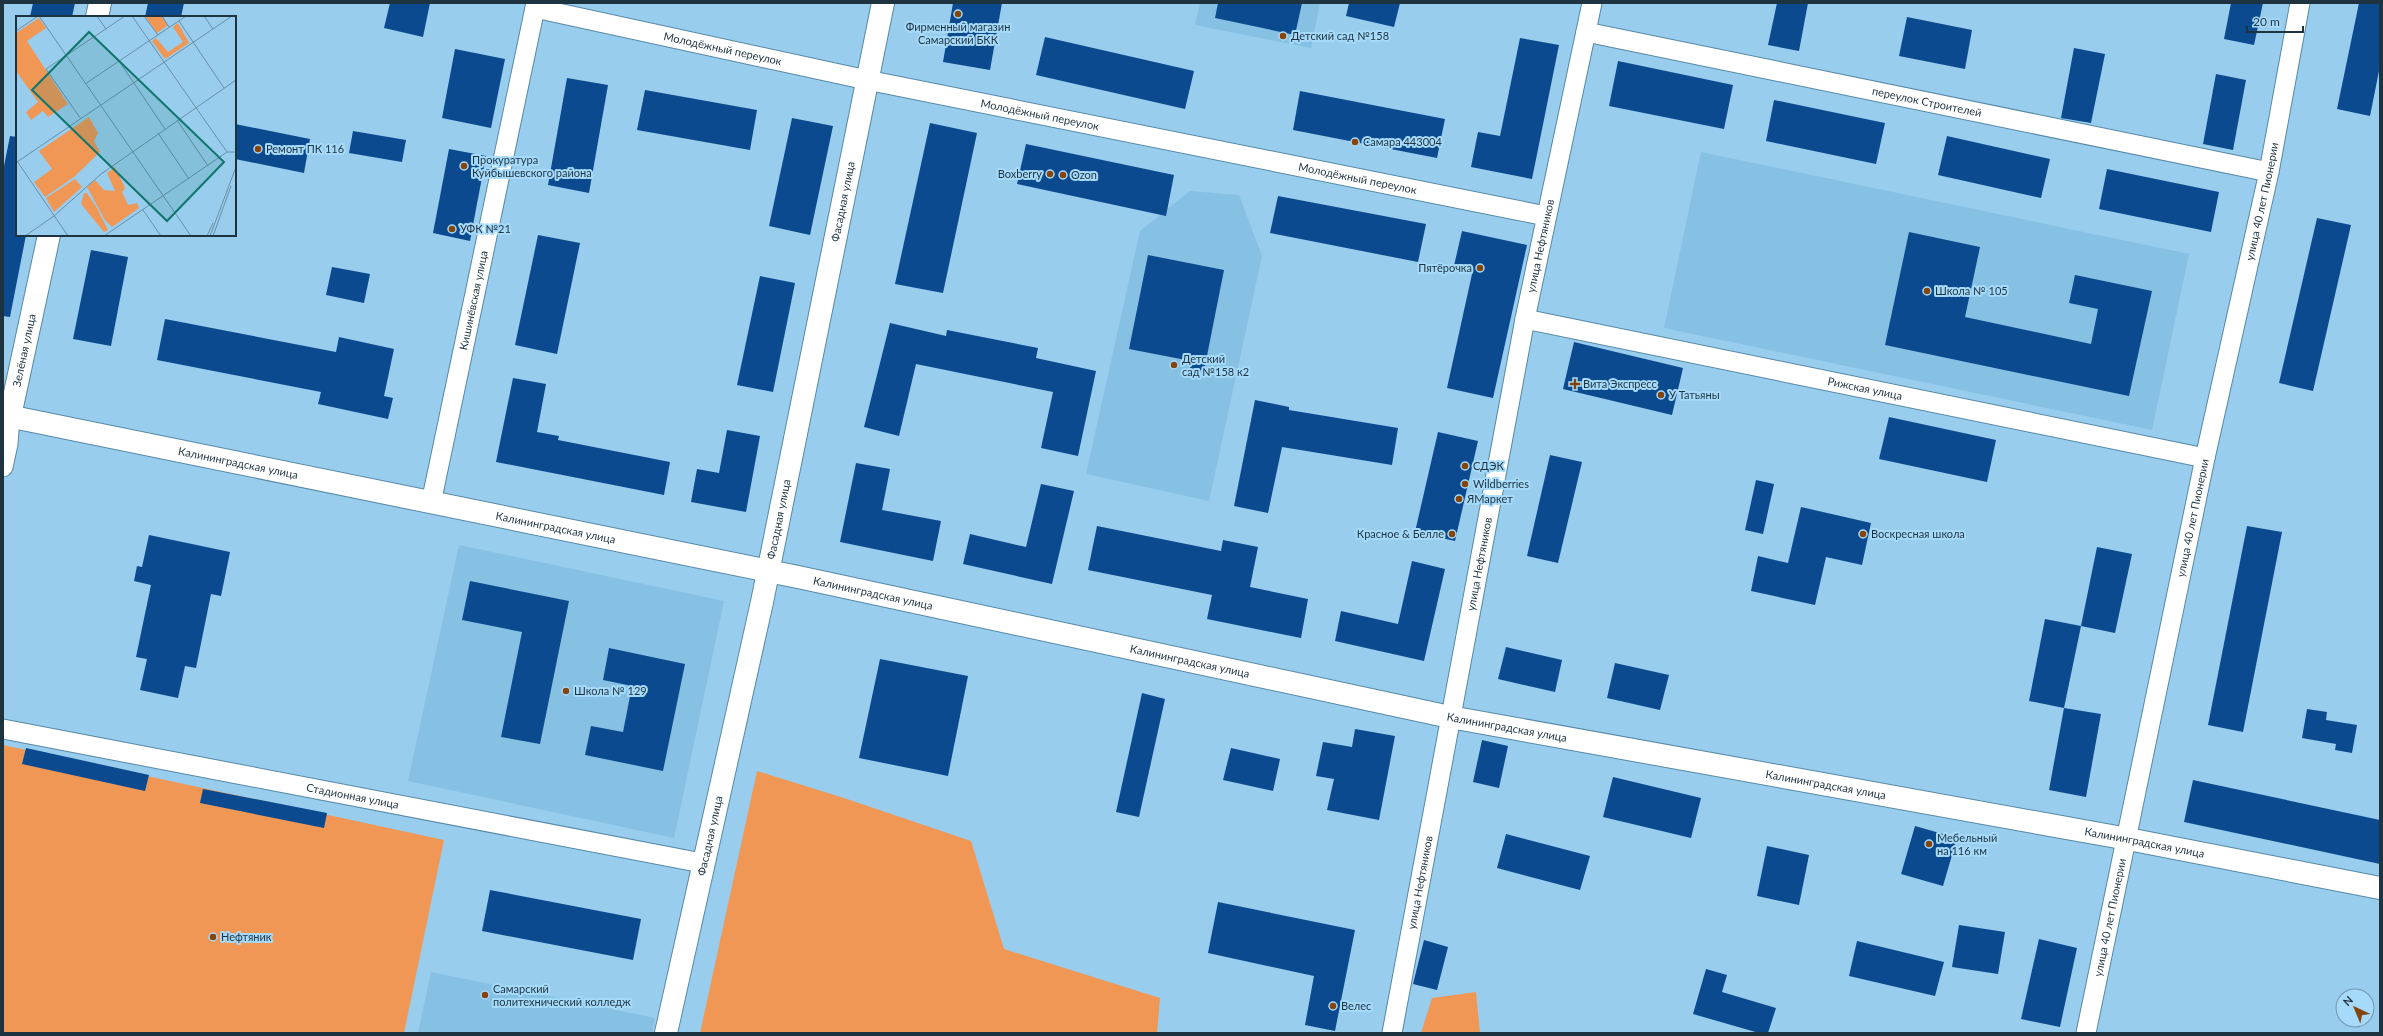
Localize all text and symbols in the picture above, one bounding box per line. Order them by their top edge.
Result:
scale bar [2247,8,2303,34]
marker: Фирменный магазин Самарский БКК [953,9,963,19]
text: 20 m [2253,14,2280,29]
inset map [16,16,236,236]
place label: Фирменный магазин Самарский БКК [906,20,1010,46]
street label: Молодёжный переулок [662,29,783,67]
place label: Детский сад №158 [1291,29,1389,42]
marker: Детский сад №158 [1278,31,1288,41]
street label: переулок Строителей [1871,84,1983,119]
street label: Молодёжный переулок [980,96,1101,132]
place label: Самара 443004 [1363,135,1442,148]
marker: Самара 443004 [1350,137,1360,147]
street label: улица 40 лет Пионерии [2242,141,2280,262]
place label: Ремонт ПК 116 [266,142,344,155]
marker: Ремонт ПК 116 [253,144,263,154]
place label: Прокуратура Куйбышевского района [472,153,592,179]
street label: Фасадная улица [828,160,857,243]
street label: Молодёжный переулок [1297,160,1418,196]
marker: Прокуратура Куйбышевского района [459,161,469,171]
place label: Boxberry [998,167,1042,180]
place label: Ozon [1071,168,1097,181]
marker: Boxberry [1045,169,1055,179]
marker: Ozon [1058,170,1068,180]
street label: улица Нефтяников [1524,198,1556,294]
place label: УФК №21 [460,222,511,235]
marker: УФК №21 [447,224,457,234]
street label: Кишинёвская улица [456,249,490,351]
place label: Пятёрочка [1418,261,1472,274]
marker: Пятёрочка [1475,263,1485,273]
place label: Школа № 105 [1935,284,2008,297]
marker: Школа № 105 [1922,286,1932,296]
street label: Зелёная улица [9,313,38,388]
place label: Детский сад №158 к2 [1182,352,1249,378]
marker: Детский сад №158 к2 [1169,360,1179,370]
street label: Рижская улица [1826,374,1904,402]
place label: Вита Экспресс [1583,377,1657,390]
marker: Вита Экспресс [1570,379,1580,389]
place label: У Татьяны [1669,388,1720,401]
marker: У Татьяны [1656,390,1666,400]
street label: Калининградская улица [177,444,299,481]
street label: улица 40 лет Пионерии [2174,457,2211,578]
place label: СДЭК [1473,459,1504,472]
marker: СДЭК [1460,461,1470,471]
place label: Wildberries [1473,477,1529,490]
street label: Фасадная улица [764,478,793,560]
marker: Wildberries [1460,479,1470,489]
place label: ЯМаркет [1466,492,1513,505]
marker: ЯМаркет [1454,494,1464,504]
street label: Калининградская улица [495,509,617,546]
street label: улица Нефтяников [1464,516,1494,612]
place label: Красное & Белле [1357,527,1444,540]
place label: Воскресная школа [1871,527,1965,540]
marker: Красное & Белле [1447,529,1457,539]
marker: Воскресная школа [1858,529,1868,539]
street label: Калининградская улица [812,573,934,612]
street label: Калининградская улица [1129,641,1251,680]
place label: Школа № 129 [574,684,647,697]
marker: Школа № 129 [561,686,571,696]
street label: Калининградская улица [1446,710,1568,744]
street label: Калининградская улица [1765,767,1887,801]
street label: Стадионная улица [305,780,400,811]
street label: Фасадная улица [694,795,725,877]
street label: Калининградская улица [2084,824,2206,860]
place label: Мебельный на 116 км [1937,831,1997,857]
street label: улица Нефтяников [1404,835,1435,930]
marker: Мебельный на 116 км [1924,839,1934,849]
street label: улица 40 лет Пионерии [2091,857,2128,978]
place label: Нефтяник [221,930,272,943]
marker: Нефтяник [208,932,218,942]
place label: Самарский политехнический колледж [493,982,631,1008]
north arrow [2335,988,2375,1028]
marker: Самарский политехнический колледж [480,990,490,1000]
text: N [2340,993,2355,1008]
place label: Велес [1341,999,1371,1012]
marker: Велес [1328,1001,1338,1011]

